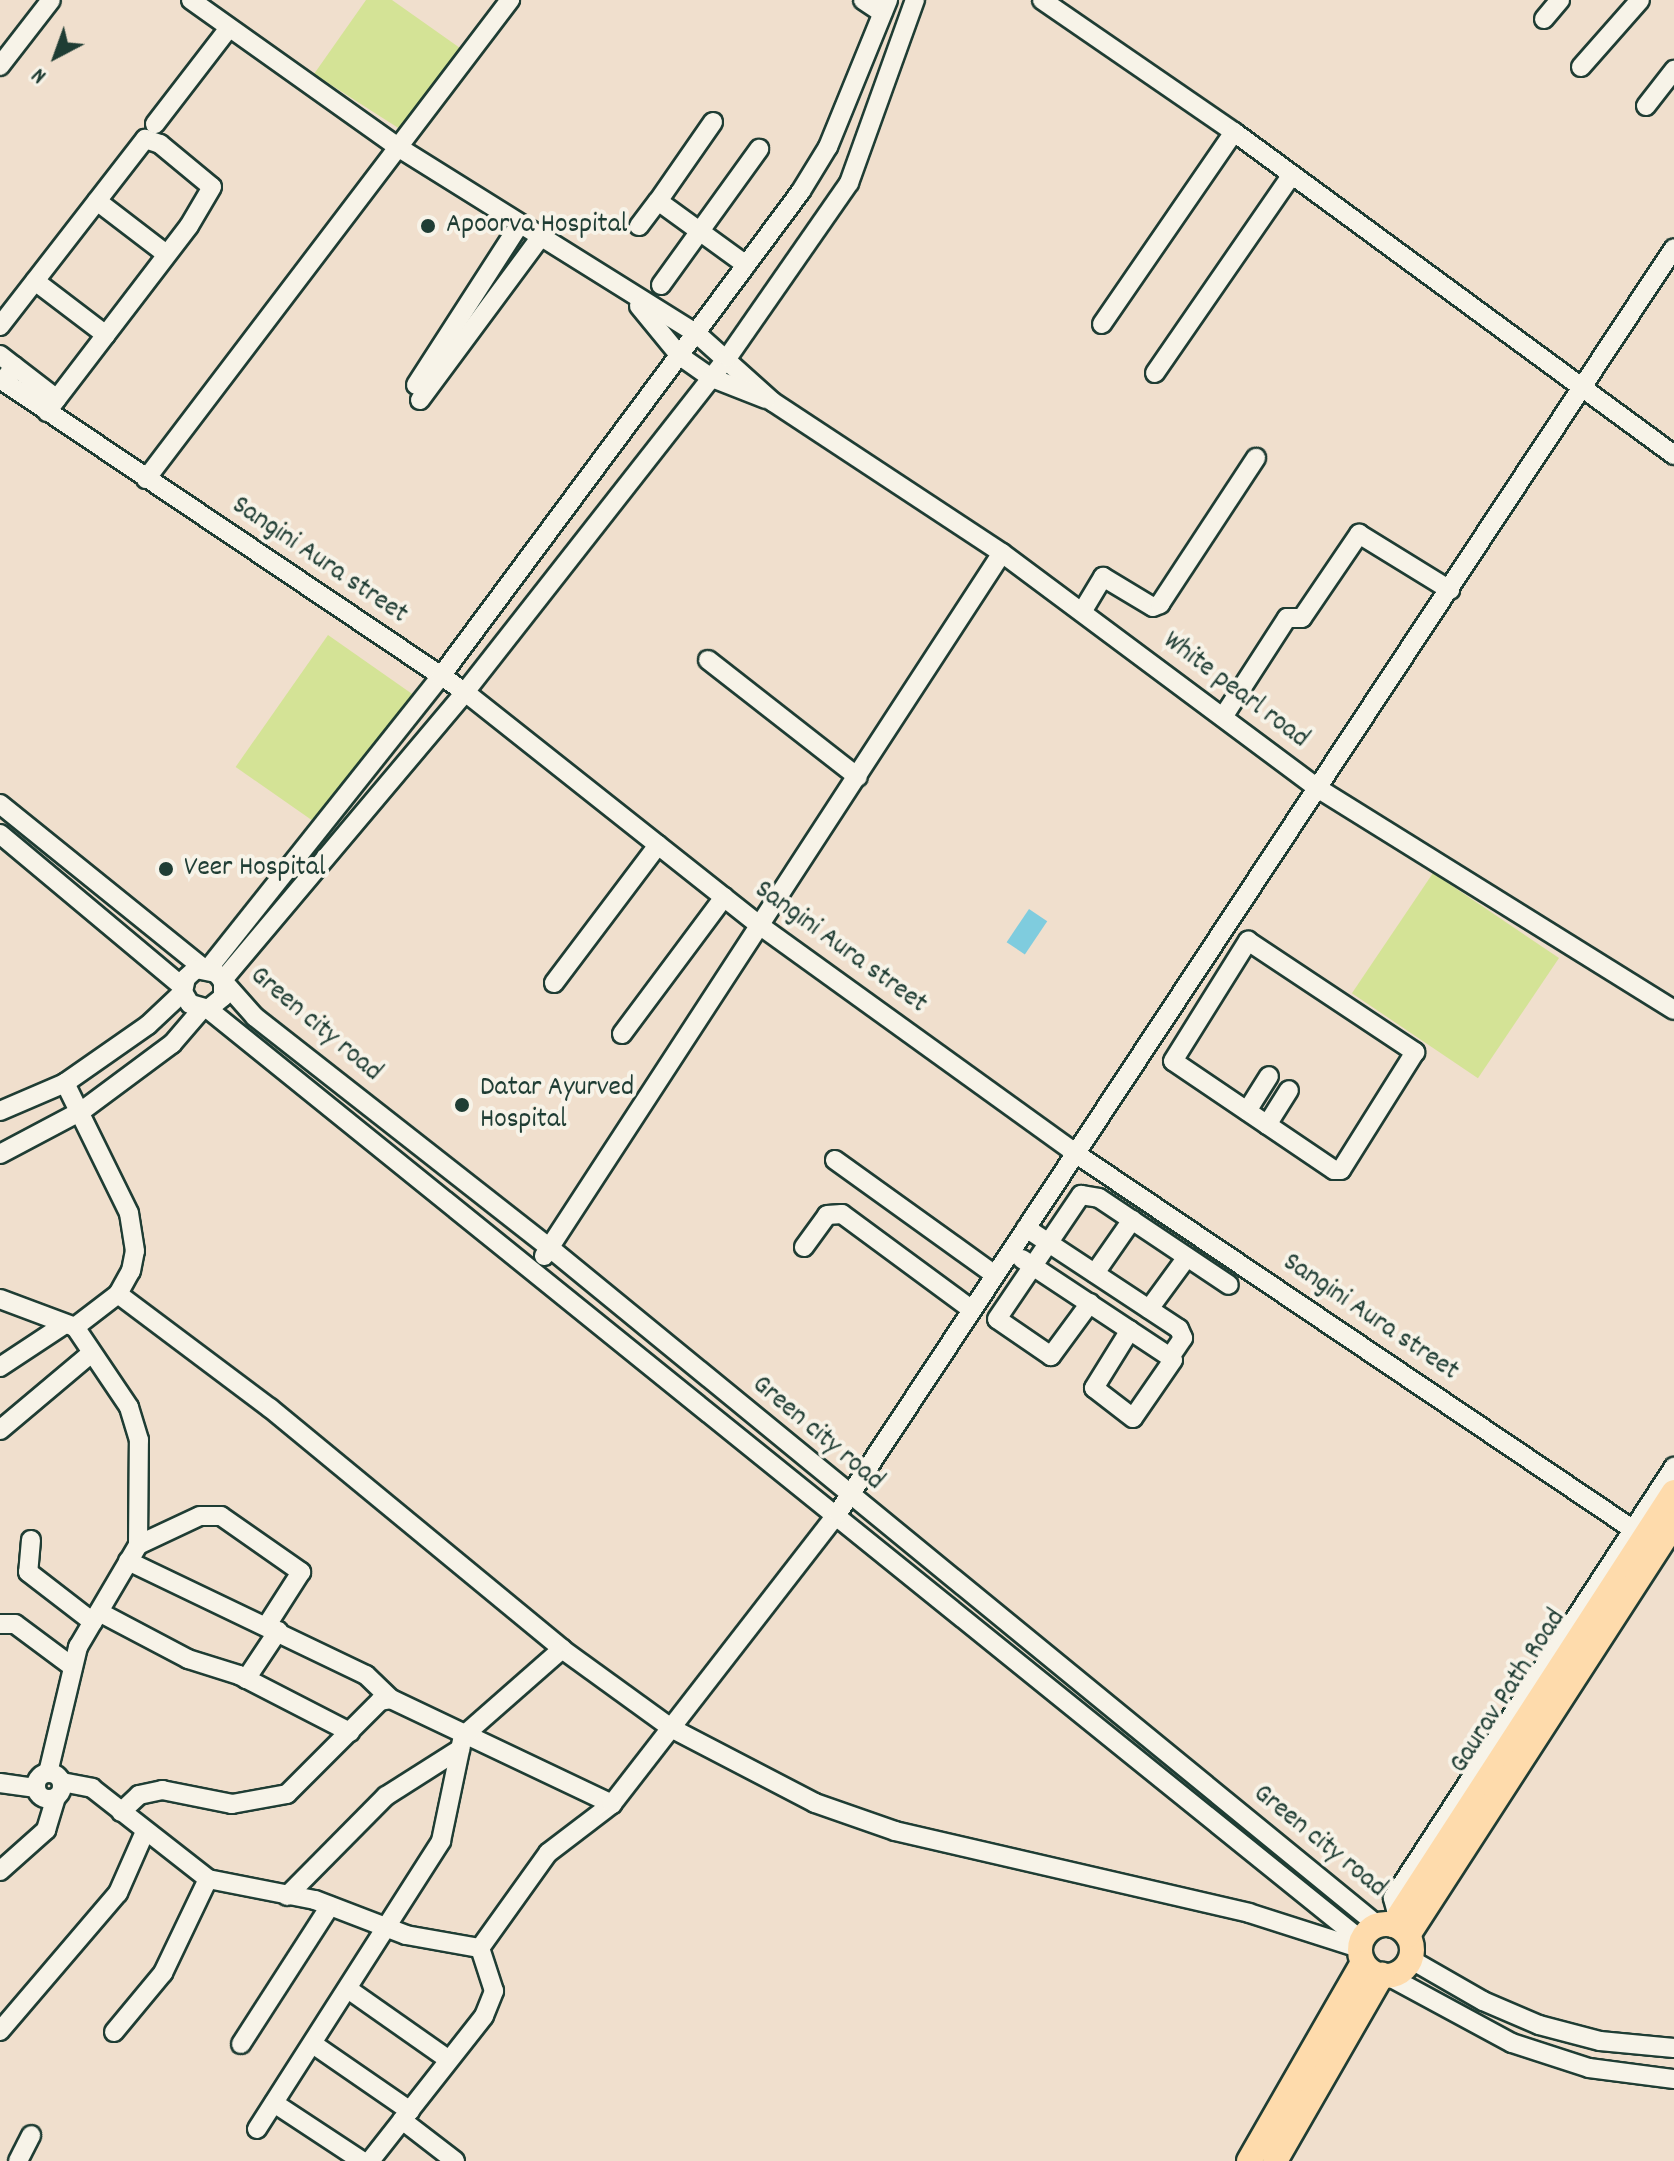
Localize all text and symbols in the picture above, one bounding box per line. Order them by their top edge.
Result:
north arrow [16,16,96,96]
text: N [26,59,54,90]
place label: Apoorva Hospital [446,209,627,243]
marker: Apoorva Hospital [417,215,439,237]
street label: Sangini Aura street [225,490,413,632]
street label: White pearl road [1155,625,1315,757]
place label: Veer Hospital [184,852,326,886]
marker: Veer Hospital [155,858,177,880]
street label: Sangini Aura street [747,874,933,1022]
street label: Green city road [242,960,388,1090]
place label: Datar Ayurved Hospital [480,1072,634,1138]
marker: Datar Ayurved Hospital [451,1094,473,1116]
street label: Sangini Aura street [1276,1247,1464,1389]
street label: Green city road [744,1369,890,1499]
street label: Gaurav Path Road [1444,1604,1574,1780]
street label: Green city road [1245,1778,1393,1906]

